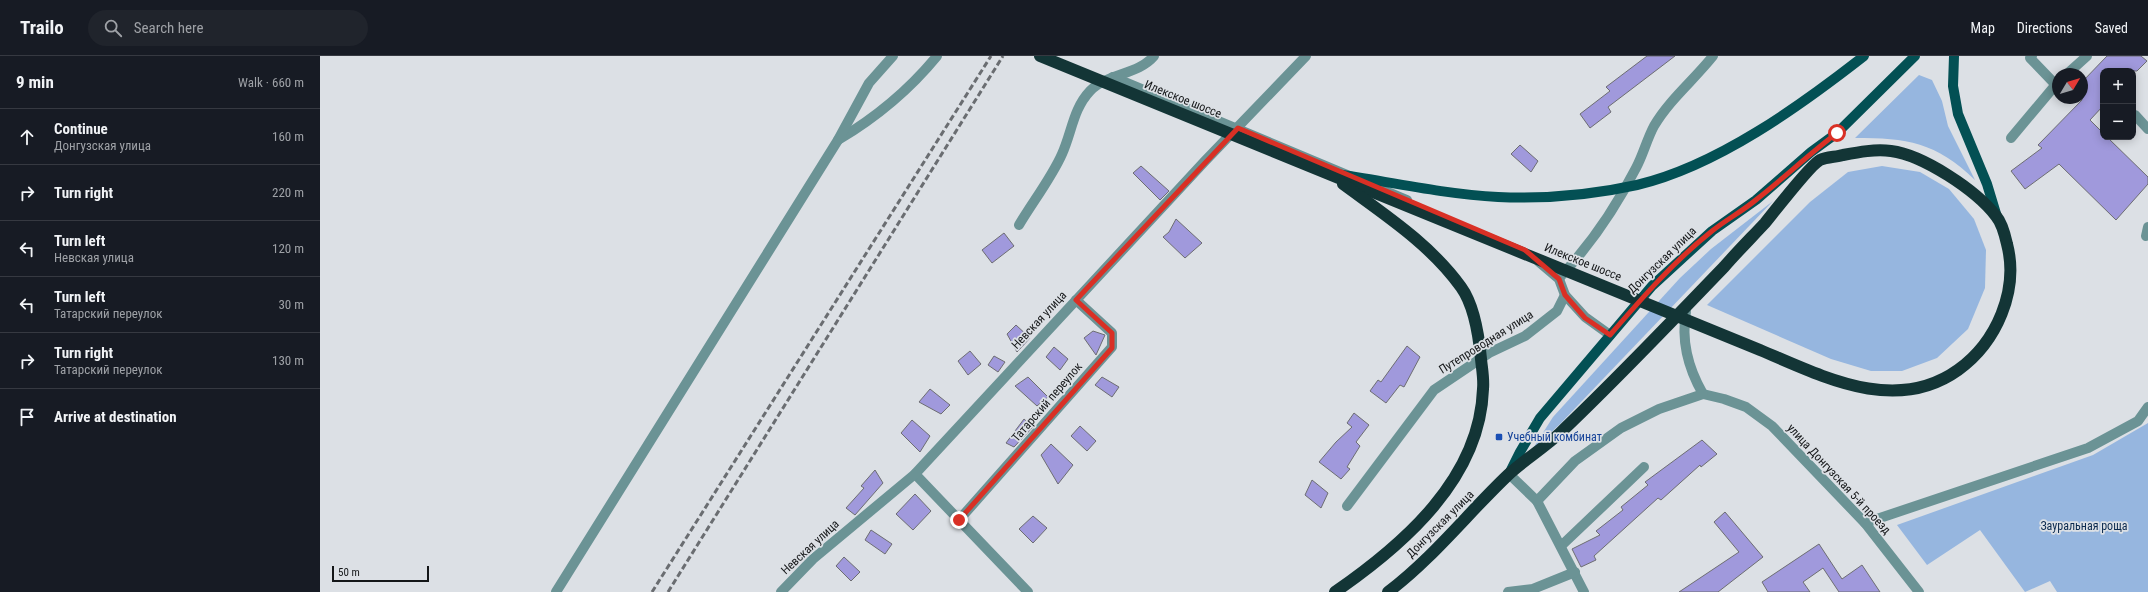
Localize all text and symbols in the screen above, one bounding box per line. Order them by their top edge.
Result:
search box [88,10,368,46]
text: Trailo [20,16,64,39]
icon: search [102,17,124,39]
text: Search here [134,19,203,37]
text: Map [1971,20,1995,36]
text: Directions [2017,20,2073,36]
text: Saved [2095,20,2128,36]
north arrow [2052,68,2088,104]
map controls [2100,68,2136,140]
button: + [2100,68,2136,104]
text: 9 min [16,72,54,92]
text: Walk · 660 m [238,75,304,90]
street label: Илекское шоссе [1142,77,1224,121]
button: − [2100,104,2136,140]
text: Continue [54,120,108,138]
route start [1828,124,1846,142]
icon: ahead [16,126,38,148]
text: 160 m [272,129,304,144]
text: Донгузская улица [54,138,151,153]
icon: right [16,182,38,204]
text: Turn right [54,184,113,202]
text: 220 m [272,185,304,200]
street label: Донгузская улица [1625,224,1699,296]
text: Turn left [54,232,105,250]
icon: left [16,238,38,260]
street label: Илекское шоссе [1542,240,1624,284]
text: 120 m [272,241,304,256]
text: Невская улица [54,250,134,265]
text: Turn left [54,288,105,306]
street label: Невская улица [1009,288,1069,352]
icon: left [16,294,38,316]
text: 30 m [278,297,304,312]
text: Татарский переулок [54,306,162,321]
street label: Путепроводная улица [1436,307,1536,377]
text: Turn right [54,344,113,362]
icon: right [16,350,38,372]
text: 130 m [272,353,304,368]
street label: Татарский переулок [1009,359,1085,444]
text: Татарский переулок [54,362,162,377]
icon: arrive [16,406,38,428]
text: Arrive at destination [54,408,177,426]
street label: улица Донгузская 5-й проезд [1784,421,1894,537]
place label: Учебный комбинат [1507,430,1602,444]
marker: Учебный комбинат [1494,432,1504,442]
street label: Донгузская улица [1403,487,1477,561]
route end [950,511,968,529]
street label: Невская улица [778,517,842,577]
park label: Зауральная роща [2040,519,2128,533]
scale bar [332,564,429,583]
text: 50 m [338,566,360,579]

